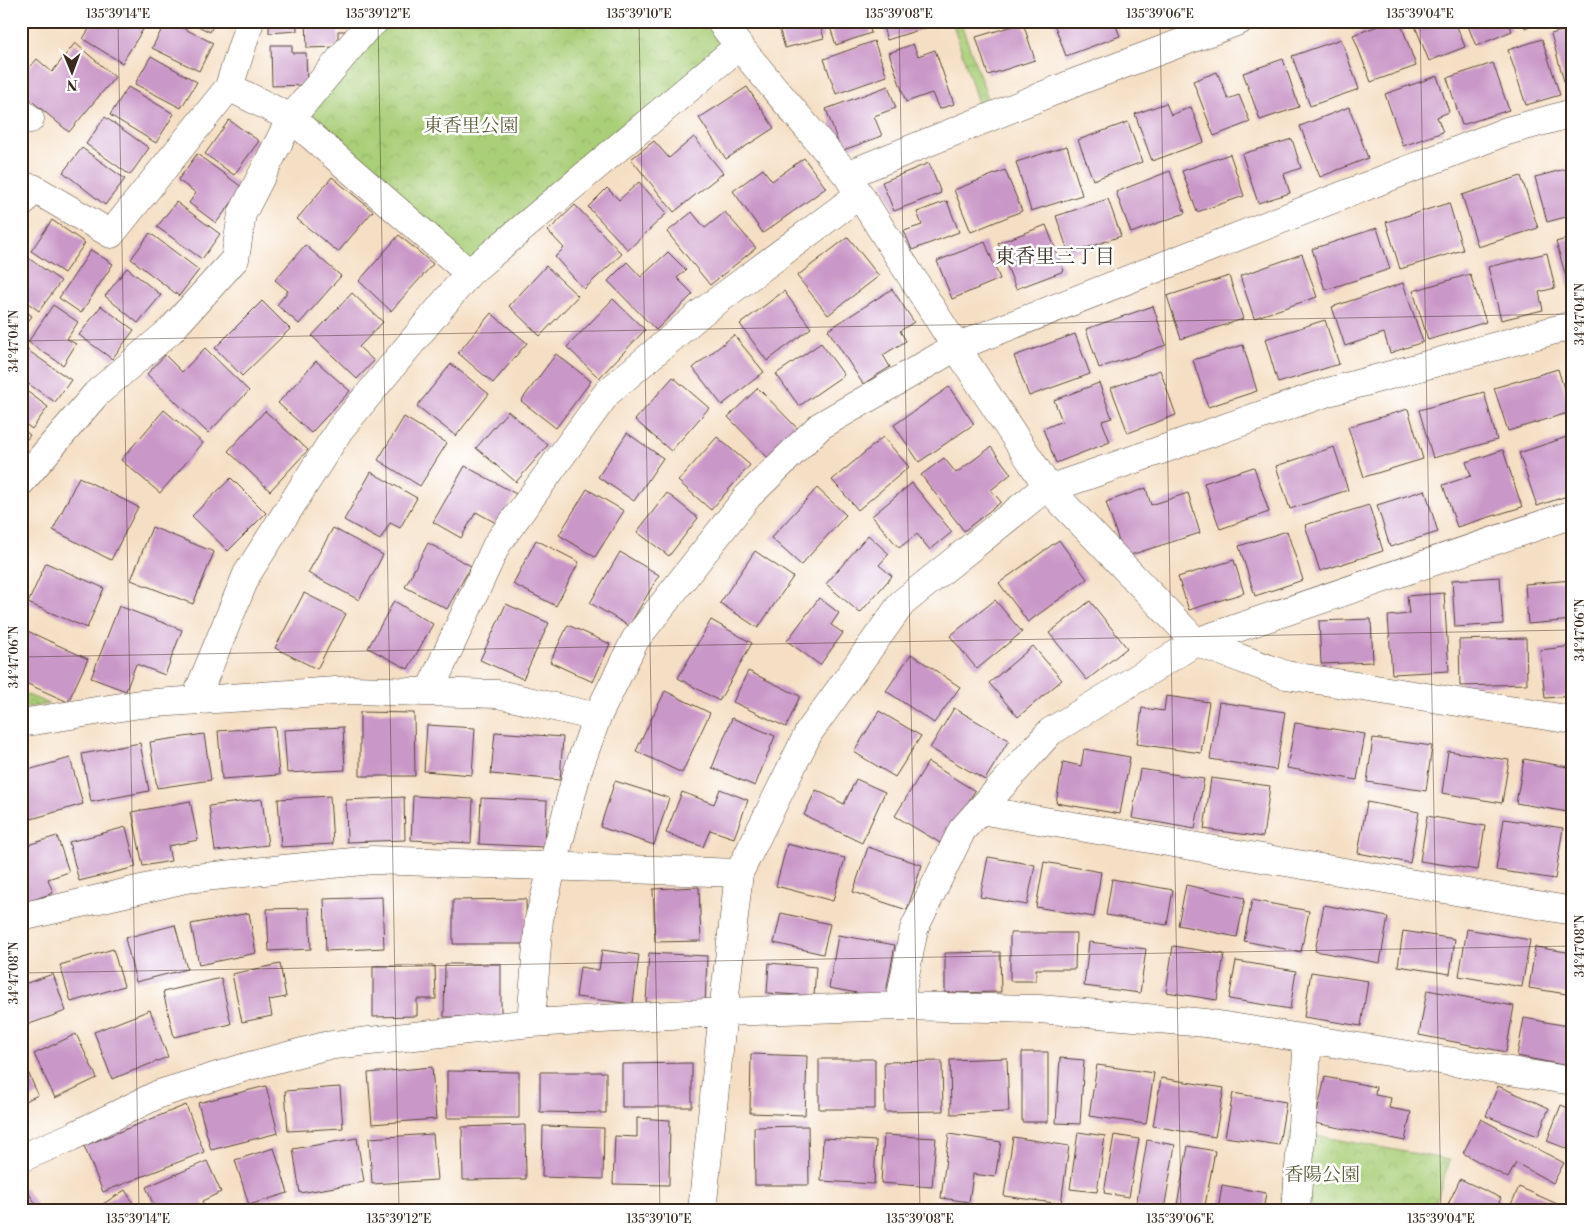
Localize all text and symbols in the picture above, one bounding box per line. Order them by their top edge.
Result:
text: 135°39'14"E [86,7,150,22]
text: 135°39'12"E [346,7,410,22]
text: 135°39'10"E [606,7,672,22]
text: 135°39'08"E [865,7,933,22]
text: 135°39'06"E [1126,7,1194,22]
text: 135°39'04"E [1386,7,1454,22]
north arrow [48,48,98,98]
text: N [67,75,78,93]
park label: 東香里公園 [423,114,519,138]
district label: 東香里三丁目 [995,245,1115,270]
text: 34°47'04"N [1573,283,1588,345]
text: 34°47'04"N [7,310,22,372]
text: 34°47'06"N [1573,599,1588,661]
text: 34°47'06"N [7,626,22,688]
text: 34°47'08"N [1573,915,1588,977]
text: 34°47'08"N [7,942,22,1004]
park label: 香陽公園 [1284,1163,1360,1187]
text: 135°39'14"E [106,1212,170,1227]
text: 135°39'12"E [367,1212,431,1227]
text: 135°39'10"E [626,1212,692,1227]
text: 135°39'08"E [886,1212,954,1227]
text: 135°39'06"E [1146,1212,1214,1227]
text: 135°39'04"E [1407,1212,1475,1227]

